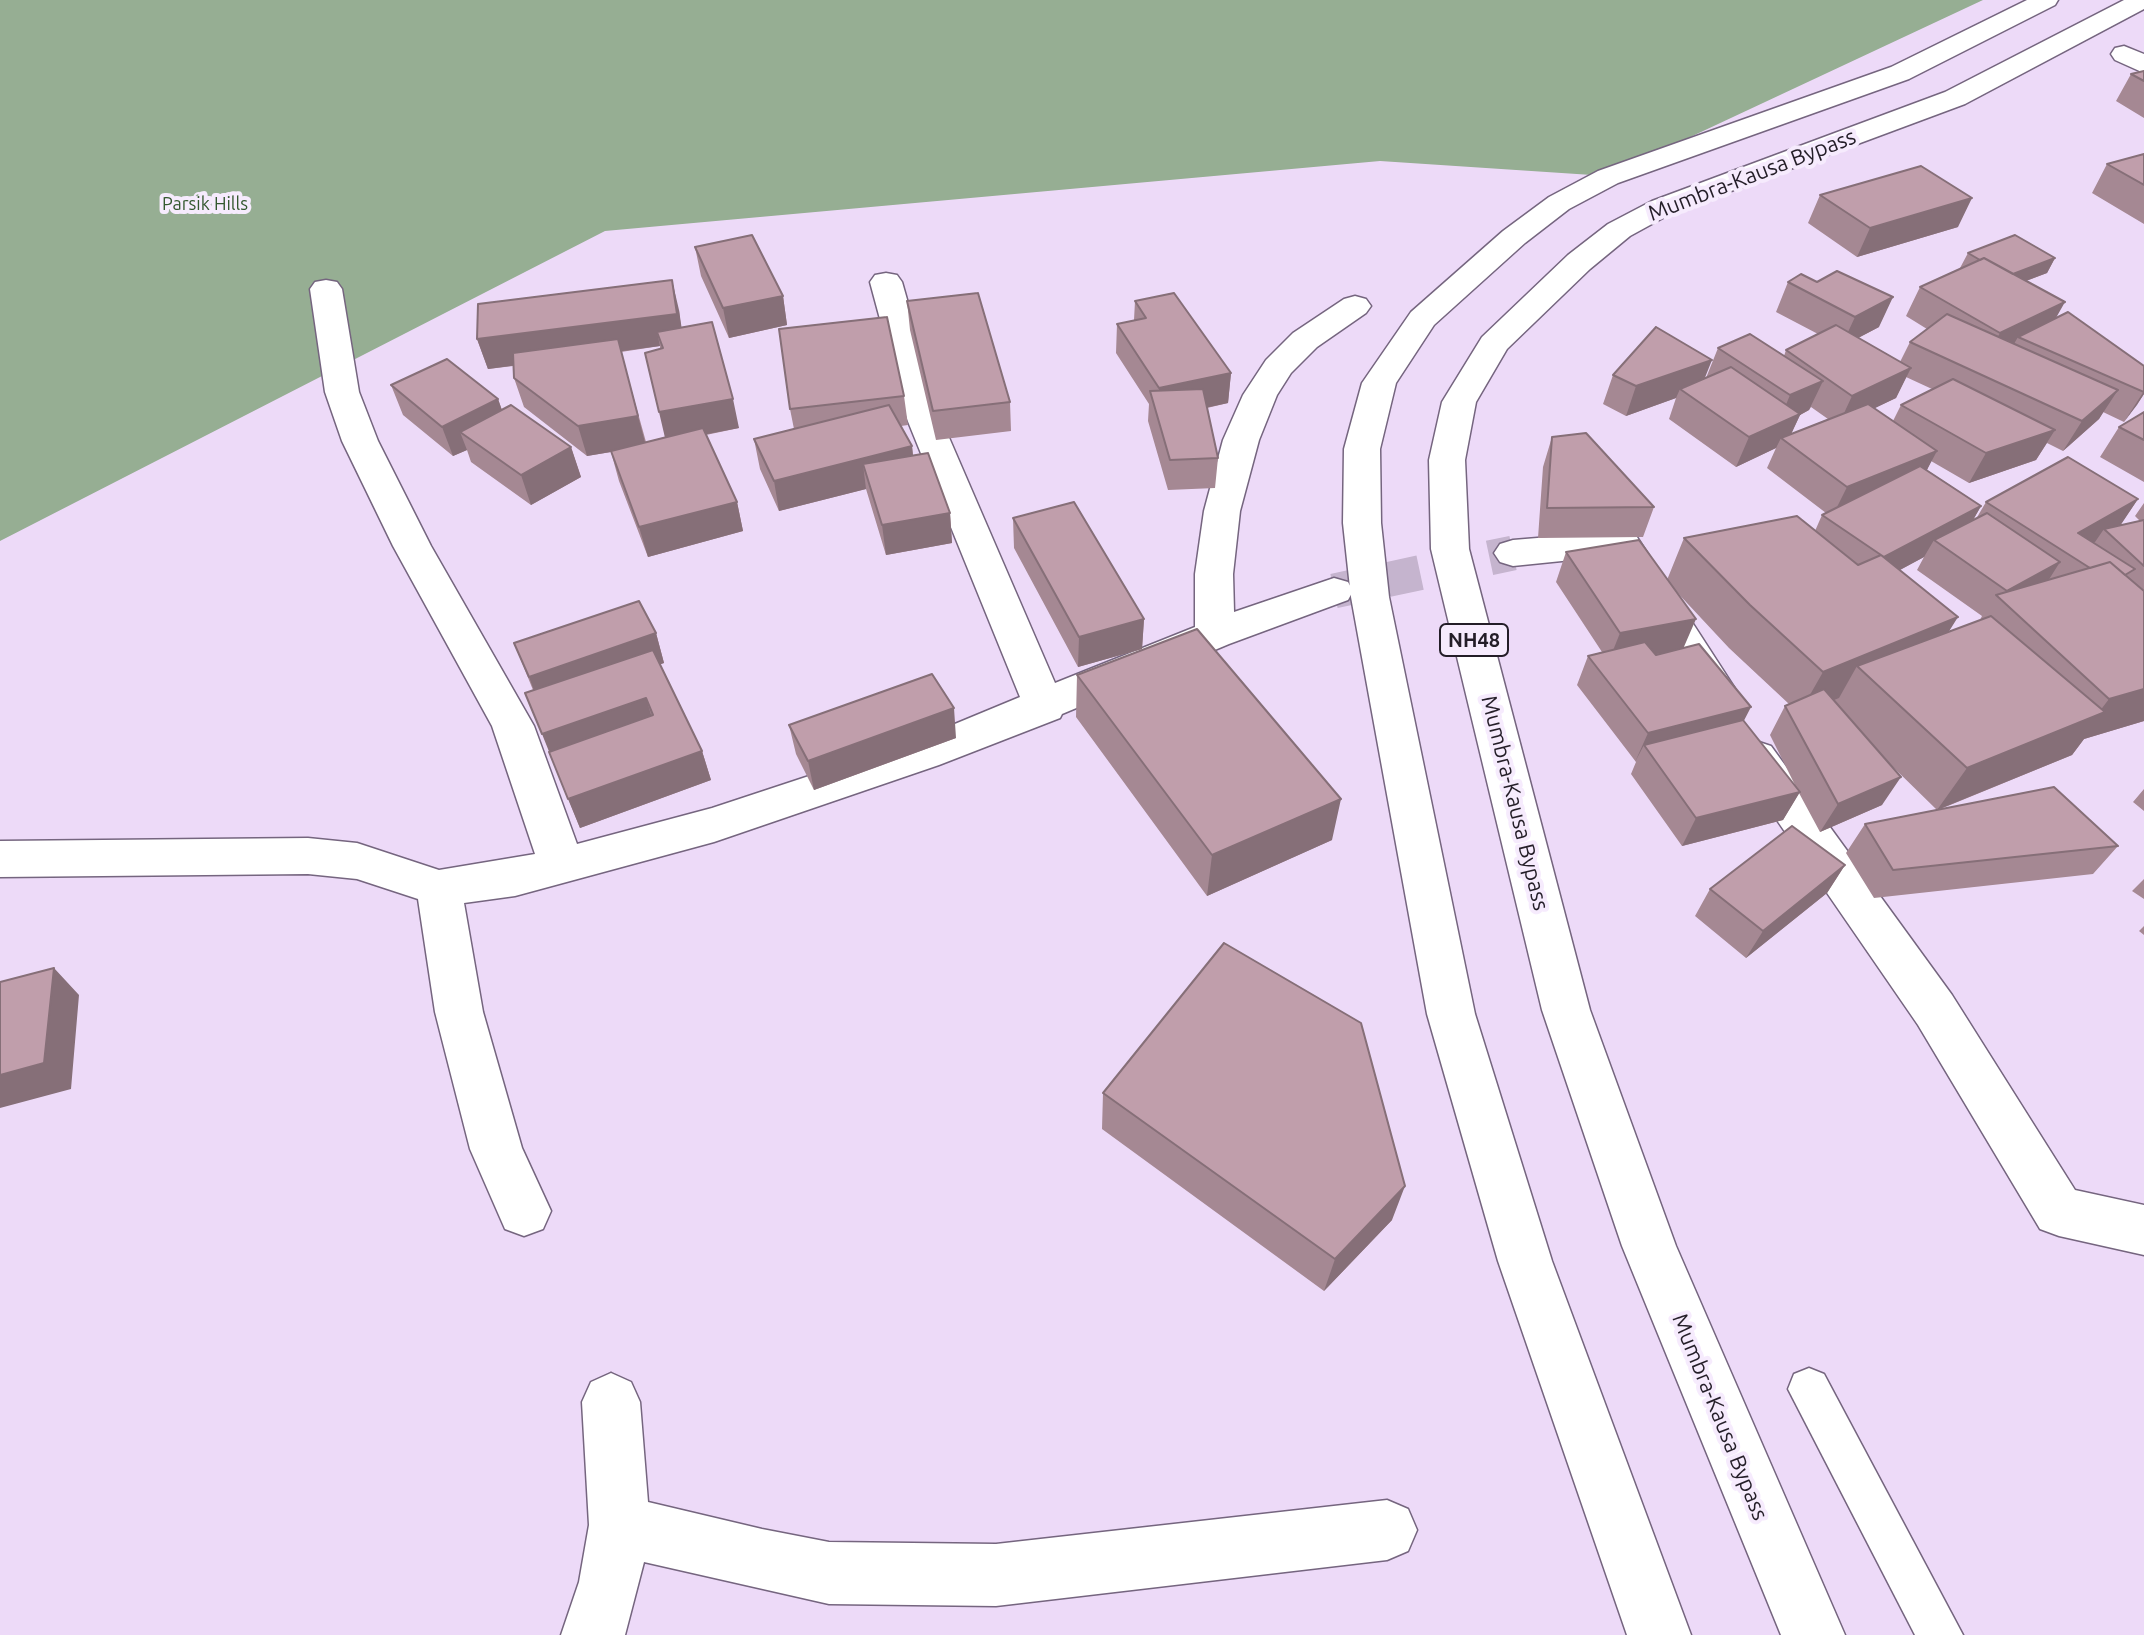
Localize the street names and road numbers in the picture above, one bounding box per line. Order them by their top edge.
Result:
street label: Mumbra-Kausa Bypass [1644,123,1860,227]
road number: NH48 [1440,624,1508,656]
street label: Mumbra-Kausa Bypass [1476,693,1554,913]
street label: Mumbra-Kausa Bypass [1666,1310,1774,1524]

